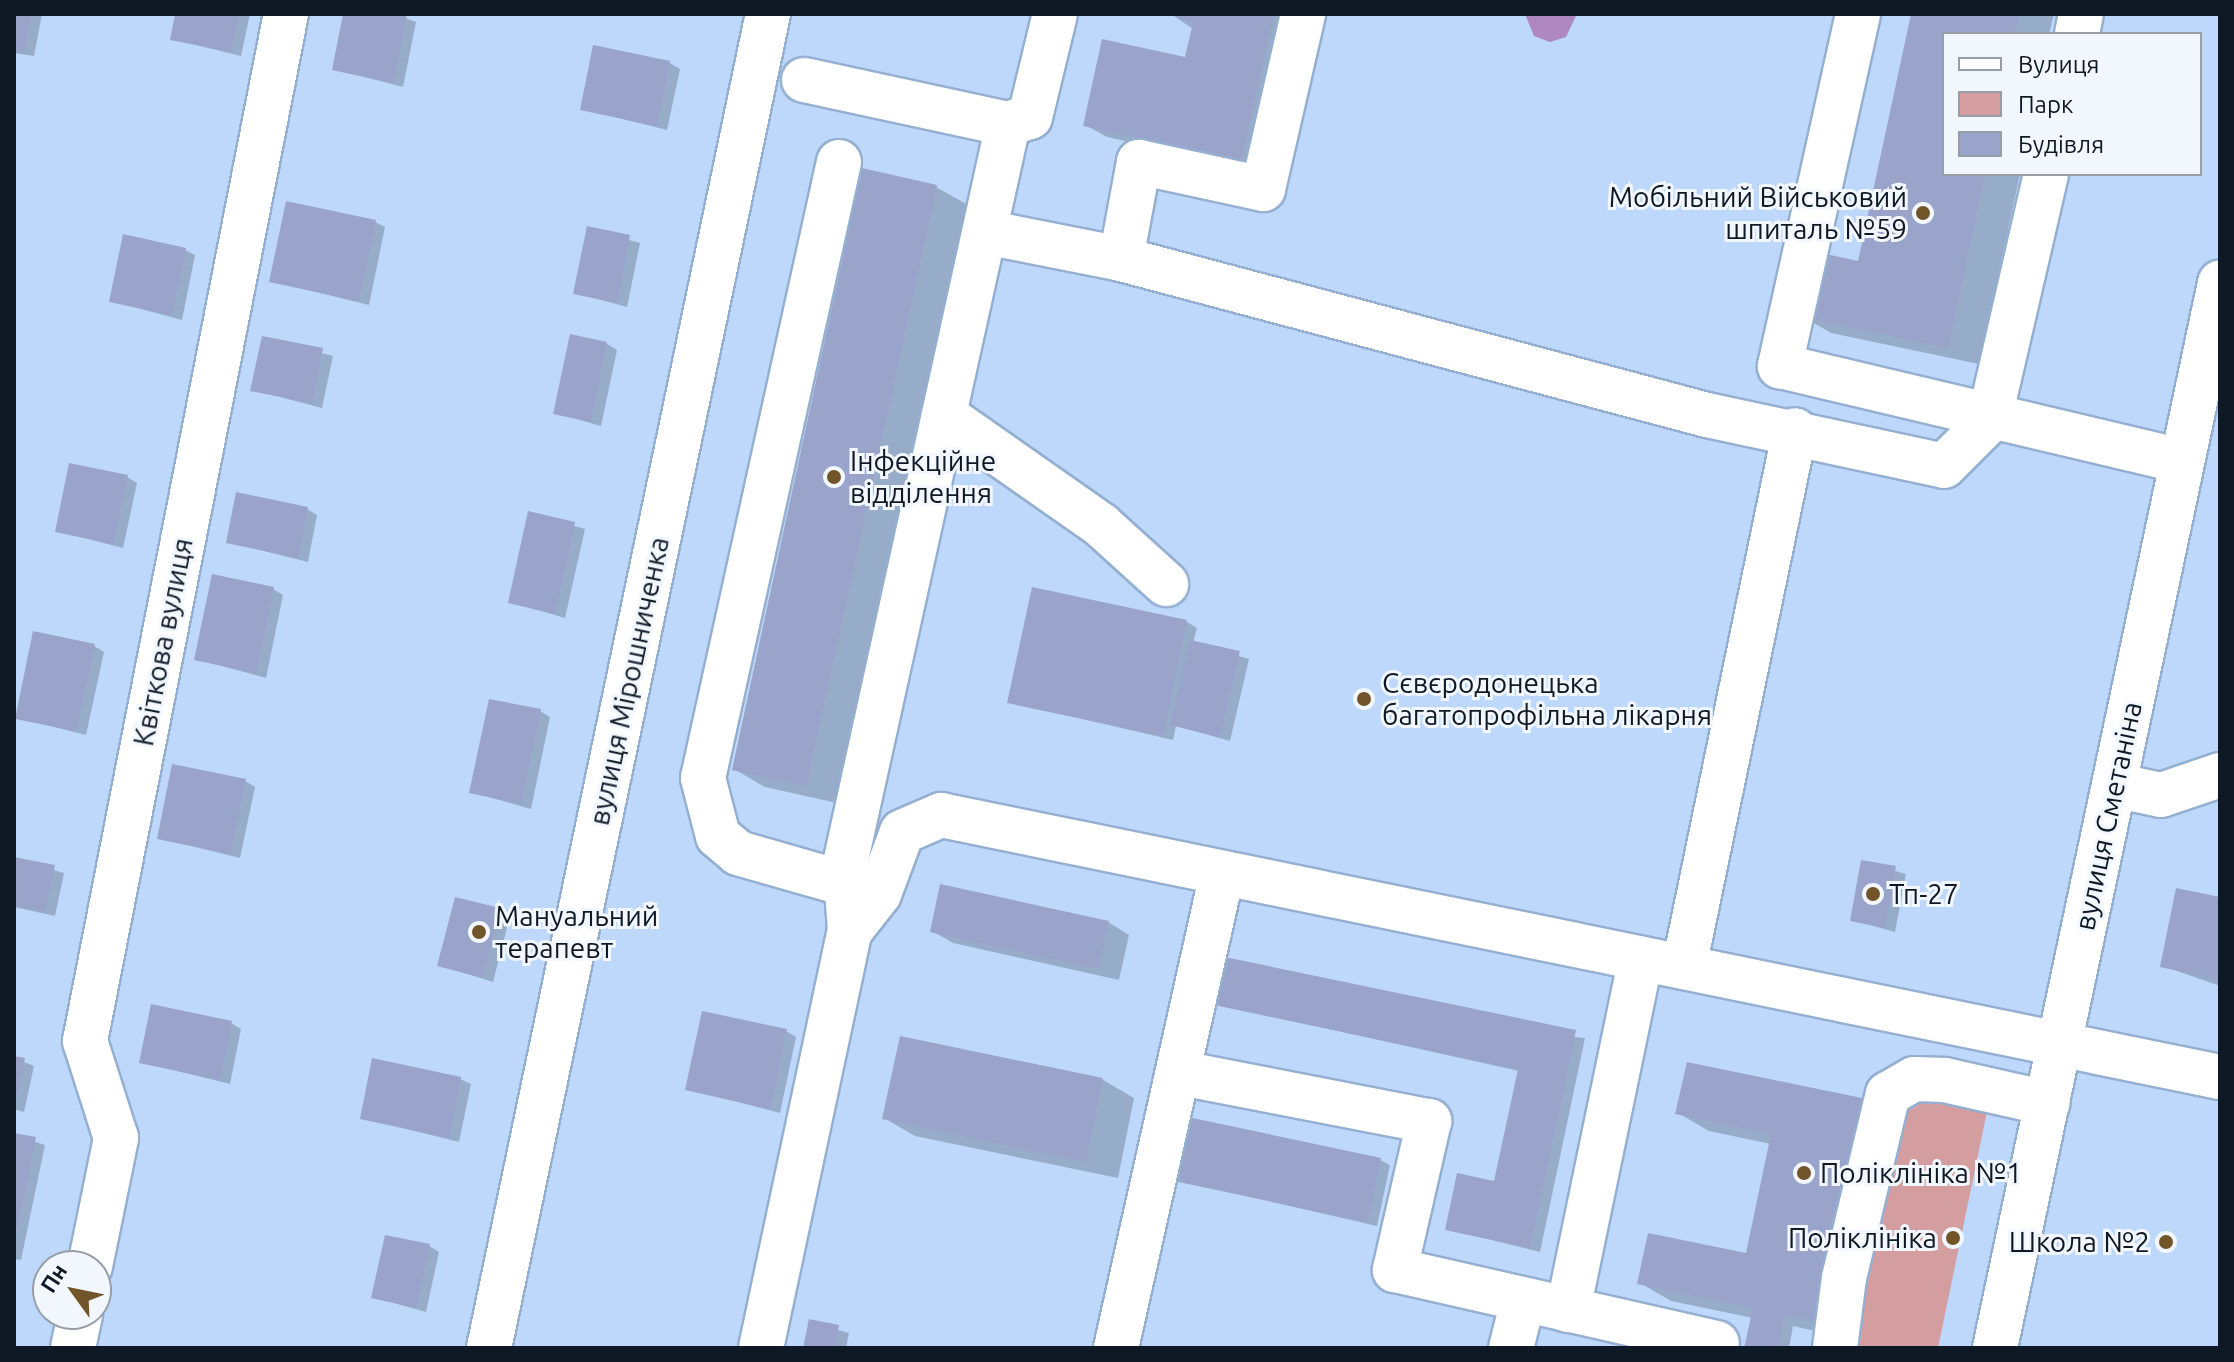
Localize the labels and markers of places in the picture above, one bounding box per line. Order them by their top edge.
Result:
place label: Мобільний Військовий шпиталь №59 [1609,180,1907,246]
marker: Мобільний Військовий шпиталь №59 [1914,204,1932,222]
place label: Інфекційне відділення [850,444,996,510]
marker: Інфекційне відділення [825,468,843,486]
place label: Сєвєродонецька багатопрофільна лікарня [1382,666,1712,732]
marker: Сєвєродонецька багатопрофільна лікарня [1353,688,1375,710]
place label: Тп-27 [1889,877,1959,911]
marker: Тп-27 [1864,885,1882,903]
place label: Мануальний терапевт [495,899,658,965]
marker: Мануальний терапевт [470,923,488,941]
place label: Поліклініка №1 [1820,1156,2022,1190]
marker: Поліклініка №1 [1795,1164,1813,1182]
place label: Поліклініка [1788,1221,1937,1255]
place label: Школа №2 [2009,1225,2150,1259]
marker: Поліклініка [1944,1229,1962,1247]
marker: Школа №2 [2157,1233,2175,1251]

